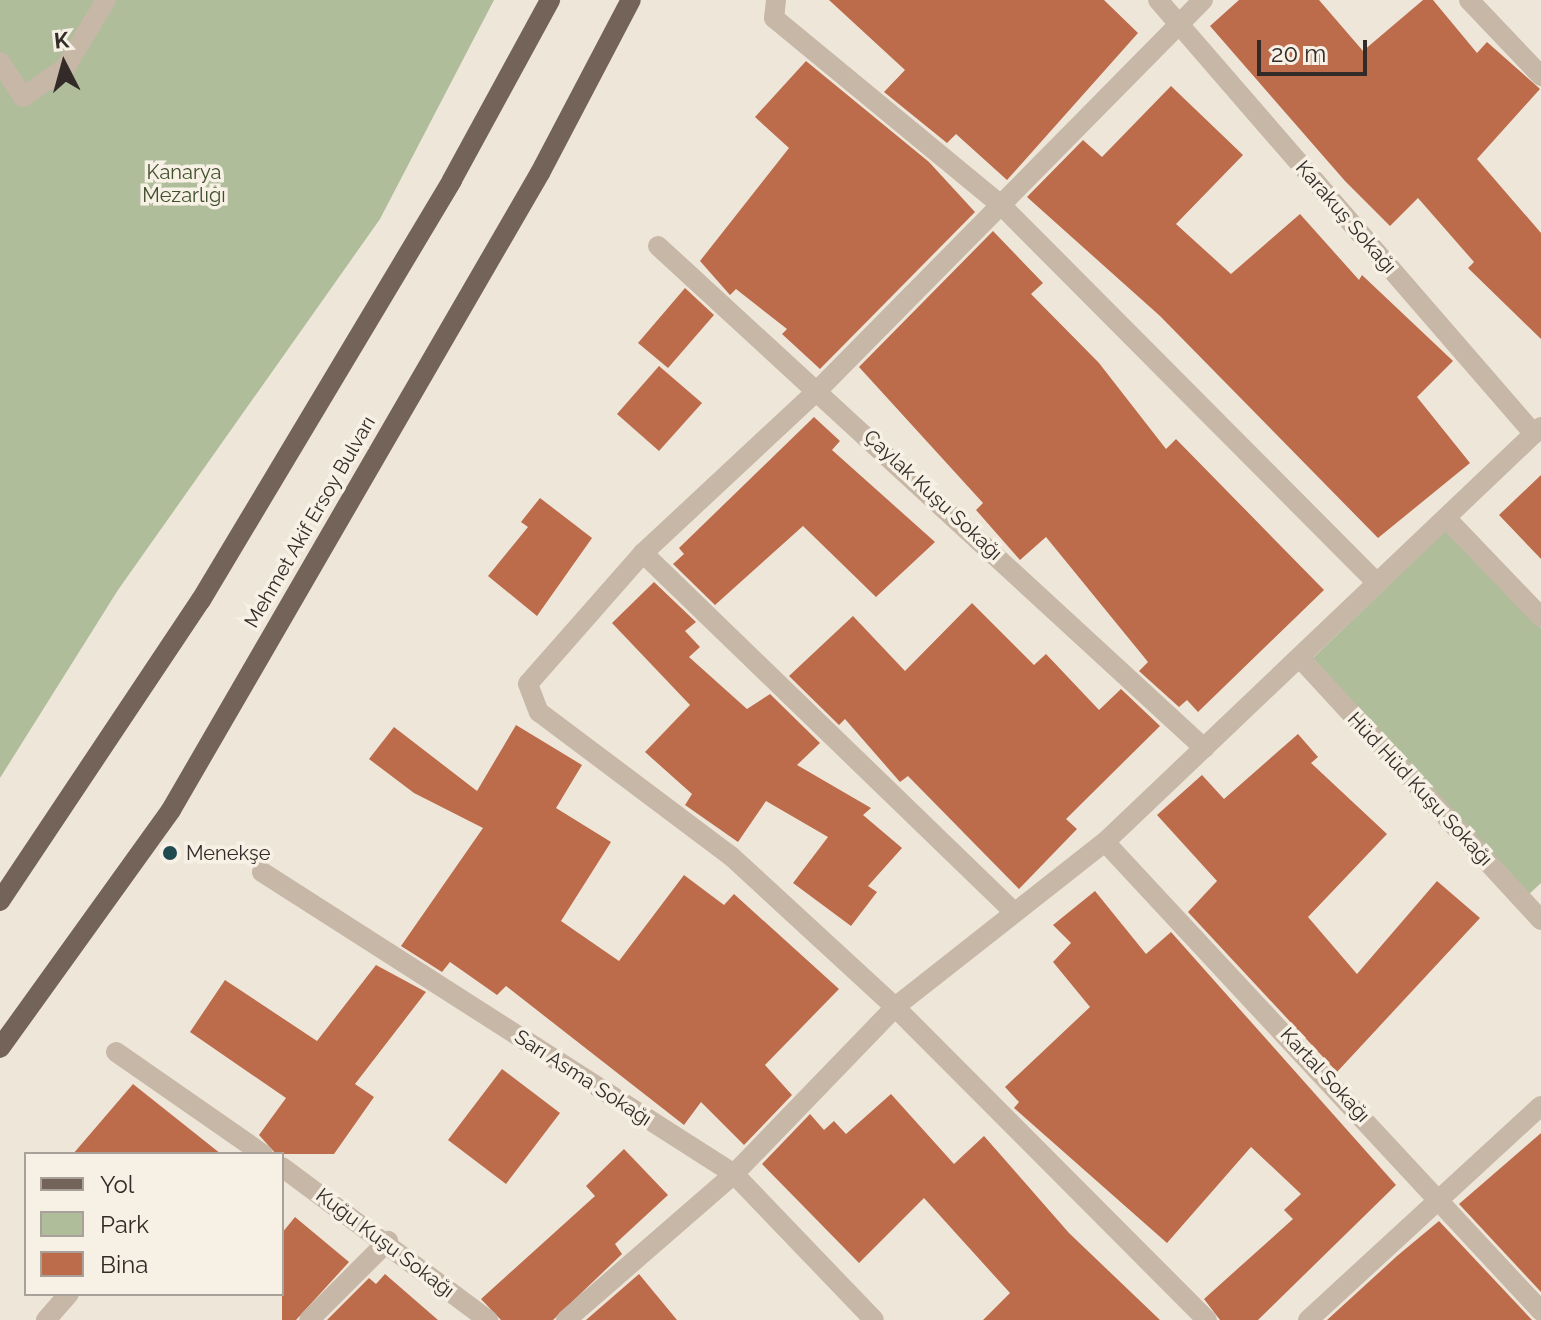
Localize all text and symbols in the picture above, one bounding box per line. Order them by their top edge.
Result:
north arrow [24,24,104,104]
scale bar [1261,24,1371,74]
text: K [53,26,70,54]
text: 20 m [1271,39,1326,68]
street label: Karakuş Sokağı [1291,156,1401,278]
park label: Kanarya Mezarlığı [142,160,226,207]
street label: Mehmet Akif Ersoy Bulvarı [239,411,381,633]
street label: Çaylak Kuşu Sokağı [859,425,1007,565]
street label: Hüd Hüd Kuşu Sokağı [1342,707,1498,871]
place label: Menekşe [186,841,271,865]
marker: Menekşe [161,844,179,862]
street label: Kartal Sokağı [1275,1023,1375,1127]
street label: Sarı Asma Sokağı [510,1025,656,1131]
legend [24,1152,284,1296]
text: Yol [100,1170,134,1199]
street label: Kuğu Kuşu Sokağı [311,1183,459,1303]
text: Park [100,1210,149,1239]
text: Bina [100,1250,148,1279]

